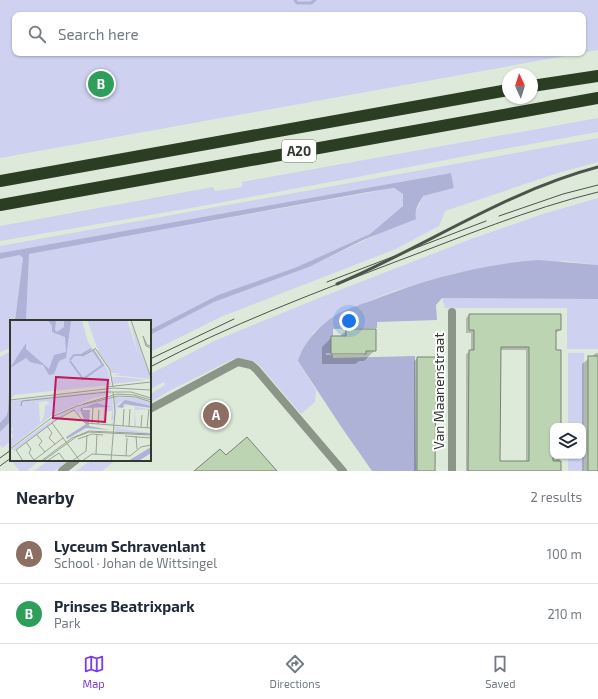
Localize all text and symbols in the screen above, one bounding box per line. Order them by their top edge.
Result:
search box [12,12,586,56]
icon: search [26,23,48,45]
text: Search here [58,25,139,43]
north arrow [502,68,538,104]
pin: B [88,69,114,99]
road number: A20 [282,140,316,162]
your location [339,311,359,331]
inset map [10,320,151,461]
street label: Van Maanenstraat [430,332,447,450]
pin: A [203,400,229,430]
map controls [550,423,586,459]
button: layers [550,423,586,459]
text: Nearby [16,487,74,507]
text: 2 results [530,489,582,505]
text: Lyceum Schravenlant [54,537,206,555]
text: A [25,546,33,562]
text: 100 m [547,546,582,562]
text: School · Johan de Wittsingel [54,555,217,571]
text: Prinses Beatrixpark [54,597,195,615]
text: B [25,606,33,622]
text: 210 m [547,606,582,622]
text: Park [54,615,81,631]
tab: Map [83,653,105,690]
tab: Directions [270,653,320,690]
tab: Saved [485,653,516,690]

